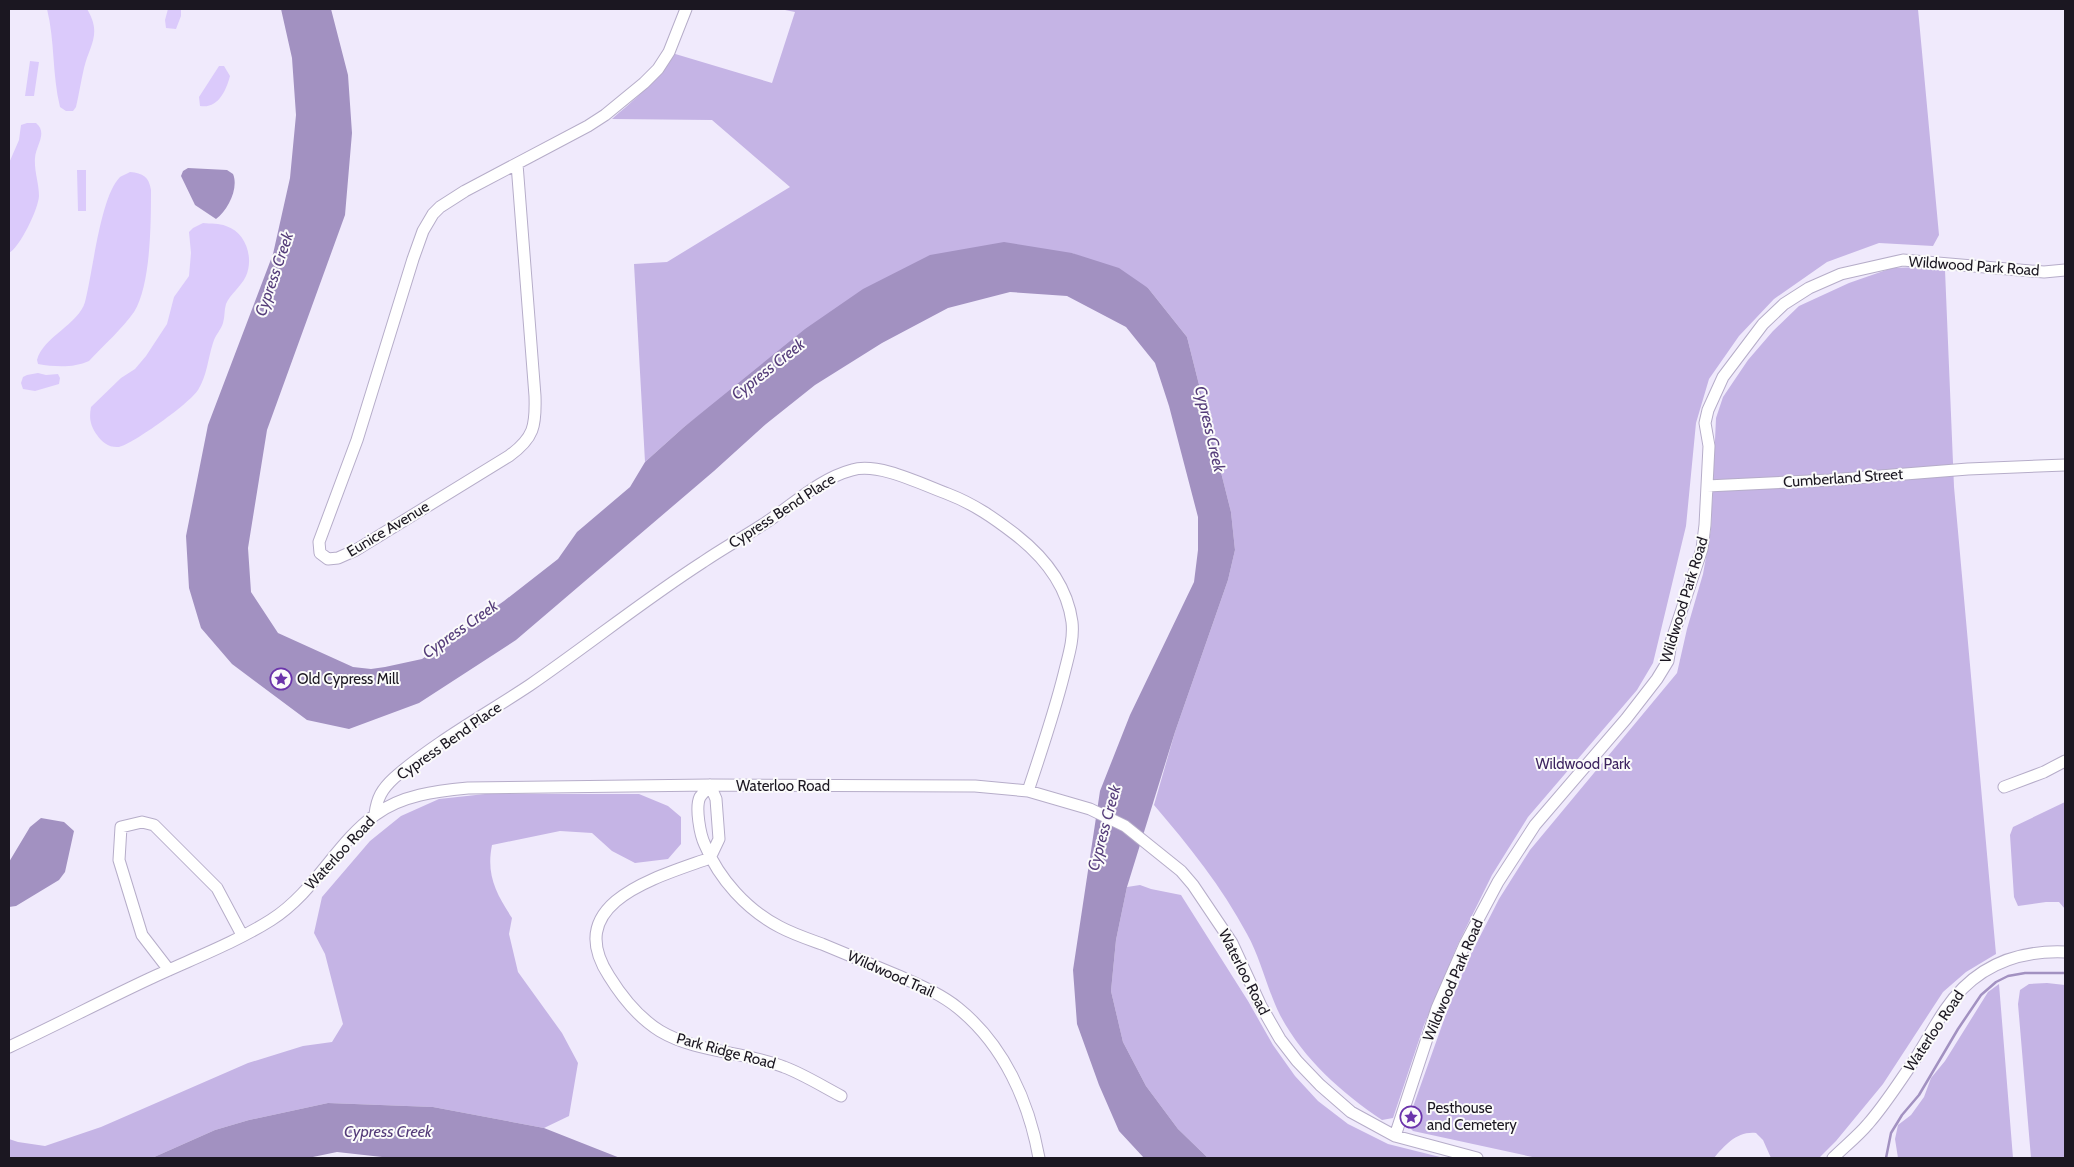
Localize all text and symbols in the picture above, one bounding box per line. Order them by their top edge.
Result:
water label: Cypress Creek [251,228,298,319]
street label: Wildwood Park Road [1908,252,2040,280]
water label: Cypress Creek [728,334,809,404]
water label: Cypress Creek [1191,384,1229,475]
street label: Cumberland Street [1782,465,1904,491]
street label: Cypress Bend Place [725,470,839,552]
street label: Eunice Avenue [344,497,433,561]
street label: Wildwood Park Road [1656,535,1712,665]
water label: Cypress Creek [419,595,502,662]
place icon: Old Cypress Mill [269,667,293,691]
place label: Old Cypress Mill [297,670,399,688]
street label: Cypress Bend Place [393,698,505,784]
park label: Wildwood Park [1535,755,1631,773]
street label: Waterloo Road [736,777,830,795]
water label: Cypress Creek [1083,782,1125,873]
street label: Waterloo Road [301,813,379,893]
street label: Wildwood Park Road [1419,916,1487,1044]
street label: Waterloo Road [1215,926,1273,1018]
street label: Wildwood Trail [845,947,938,1001]
street label: Waterloo Road [1900,987,1968,1075]
street label: Park Ridge Road [674,1029,778,1073]
place label: Pesthouse and Cemetery [1427,1099,1517,1134]
place icon: Pesthouse and Cemetery [1399,1105,1423,1129]
water label: Cypress Creek [344,1122,433,1141]

